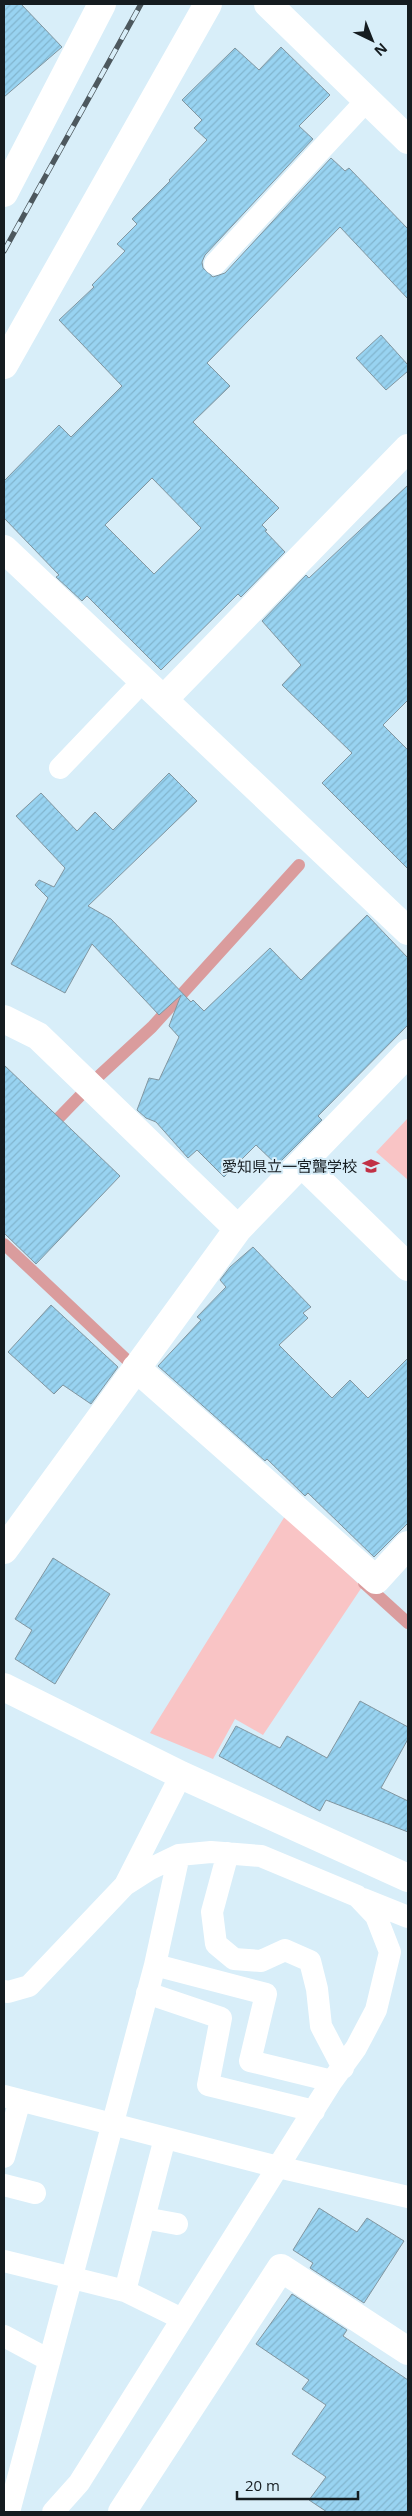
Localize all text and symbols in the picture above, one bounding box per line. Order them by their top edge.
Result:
north arrow [347,15,397,65]
text: N [371,39,392,61]
place label: 愛知県立一宮聾学校 [222,1156,357,1176]
school or university icon: 愛知県立一宮聾学校 [361,1156,381,1176]
scale bar [237,2468,358,2500]
text: 20 m [245,2475,280,2495]

